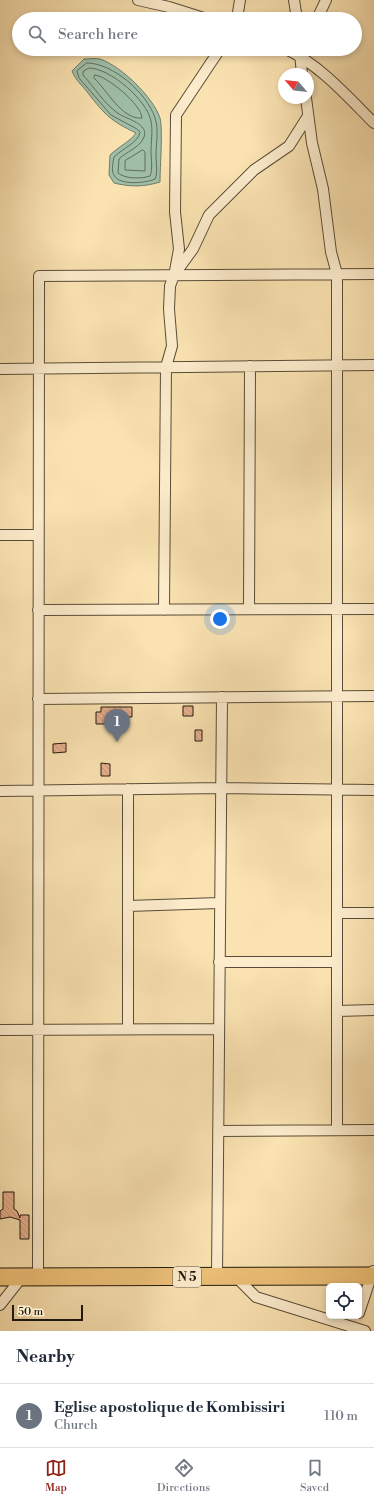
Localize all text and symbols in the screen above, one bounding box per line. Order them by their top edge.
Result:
search box [12,12,362,56]
icon: search [26,23,48,45]
text: Search here [58,25,138,44]
north arrow [278,68,314,104]
your location [210,609,230,629]
pin: 1 [104,709,130,742]
road number: N 5 [173,1267,201,1287]
map controls [326,1283,362,1319]
button: locate [326,1283,362,1319]
scale bar [12,1303,83,1322]
text: 50 m [18,1305,43,1319]
text: Nearby [16,1346,75,1368]
text: Eglise apostolique de Kombissiri [54,1398,285,1417]
text: 1 [26,1408,32,1424]
text: 110 m [324,1408,358,1424]
text: Church [54,1417,98,1433]
tab: Map [45,1457,67,1495]
tab: Directions [157,1457,210,1495]
tab: Saved [300,1457,329,1495]

